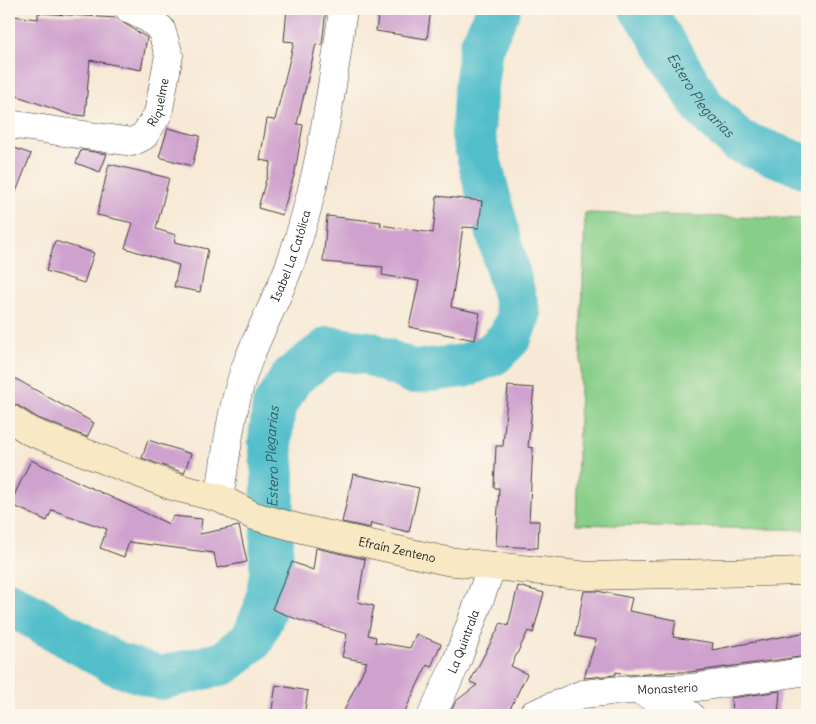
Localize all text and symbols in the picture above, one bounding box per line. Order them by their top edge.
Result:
water label: Estero Plegarias [663,49,739,142]
street label: Riquelme [144,77,172,129]
street label: Isabel La Católica [267,208,313,304]
water label: Estero Plegarias [261,403,283,508]
street label: Efraín Zenteno [357,534,437,565]
street label: La Quintrala [444,607,482,676]
street label: Monasterio [637,679,699,697]

